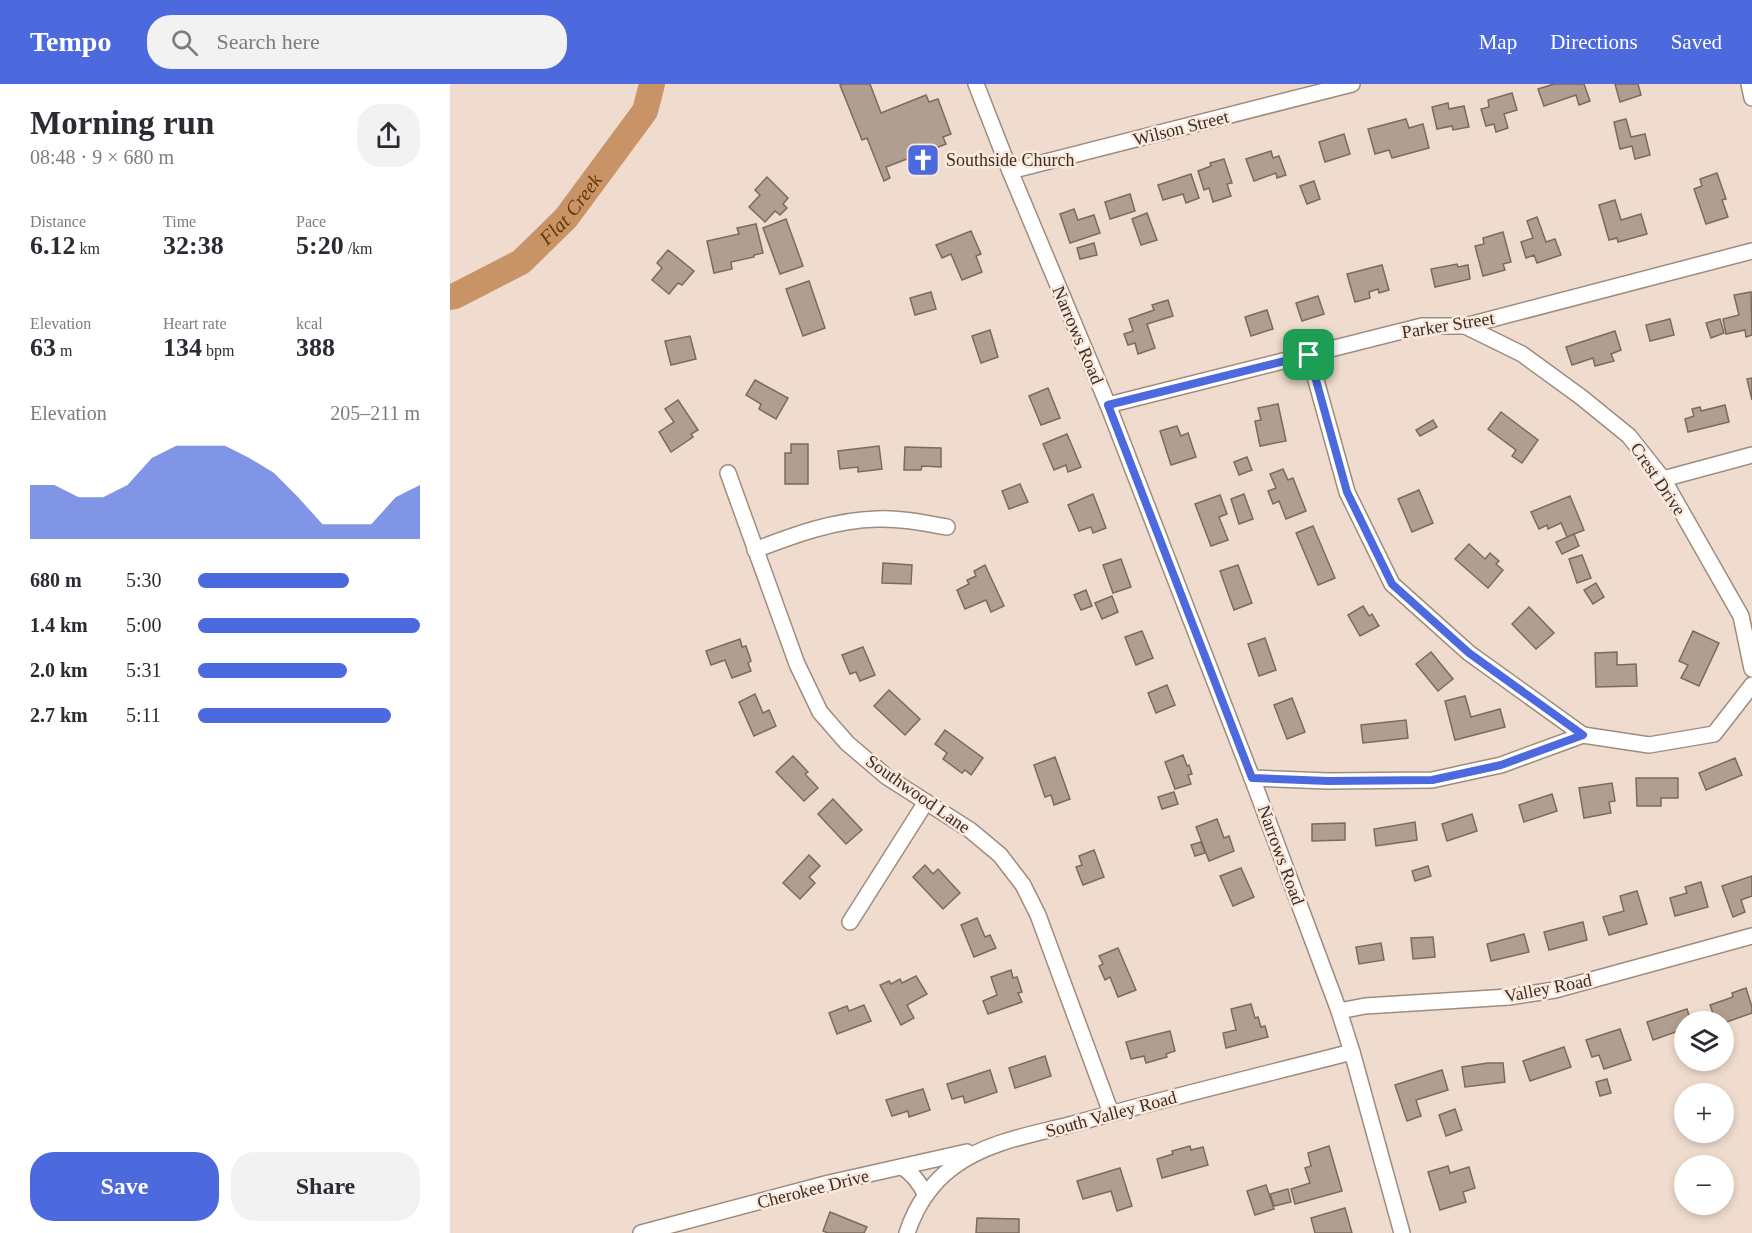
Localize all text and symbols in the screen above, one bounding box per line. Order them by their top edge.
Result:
search box [147,15,567,69]
text: Tempo [30,26,111,57]
icon: search [168,26,201,59]
text: Search here [216,29,320,54]
text: Map [1479,30,1517,54]
text: Directions [1550,30,1638,54]
text: Saved [1671,30,1722,54]
button: share [357,104,420,167]
text: Morning run [30,105,214,141]
street label: Wilson Street [1131,106,1231,150]
church icon: Southside Church [905,142,941,178]
text: 08:48 · 9 × 680 m [30,146,174,168]
place label: Southside Church [946,150,1075,170]
water label: Flat Creek [534,168,607,250]
text: Distance [30,213,86,230]
text: Time [163,213,196,230]
text: Pace [296,213,326,230]
text: 6.12 [30,231,76,260]
text: 32:38 [163,231,224,260]
text: 5:20 [296,231,344,260]
text: km [76,240,100,257]
text: /km [344,240,373,257]
street label: Narrows Road [1048,283,1108,387]
street label: Parker Street [1400,308,1496,342]
text: Elevation [30,315,91,332]
text: Heart rate [163,315,227,332]
text: kcal [296,315,323,332]
pin [1283,329,1334,380]
text: 63 [30,333,56,362]
text: 134 [163,333,202,362]
text: 388 [296,333,335,362]
icon: arrive [1292,338,1325,371]
text: m [56,342,72,359]
text: bpm [202,342,234,359]
text: Elevation [30,402,107,424]
text: 205–211 m [330,402,420,424]
street label: Crest Drive [1626,439,1690,519]
text: 680 m [30,569,82,591]
text: 5:30 [126,569,162,591]
text: 1.4 km [30,614,88,636]
text: 5:00 [126,614,162,636]
text: 2.0 km [30,659,88,681]
text: 5:31 [126,659,162,681]
text: 2.7 km [30,704,88,726]
text: 5:11 [126,704,161,726]
street label: Southwood Lane [862,751,974,837]
street label: Narrows Road [1254,802,1308,908]
street label: Valley Road [1503,970,1593,1006]
map controls [1674,1011,1734,1215]
button: layers [1674,1011,1734,1071]
button: + [1674,1083,1734,1143]
street label: South Valley Road [1043,1087,1179,1141]
button: Save [30,1152,219,1221]
button: Share [231,1152,420,1221]
button: − [1674,1155,1734,1215]
street label: Cherokee Drive [755,1165,871,1213]

